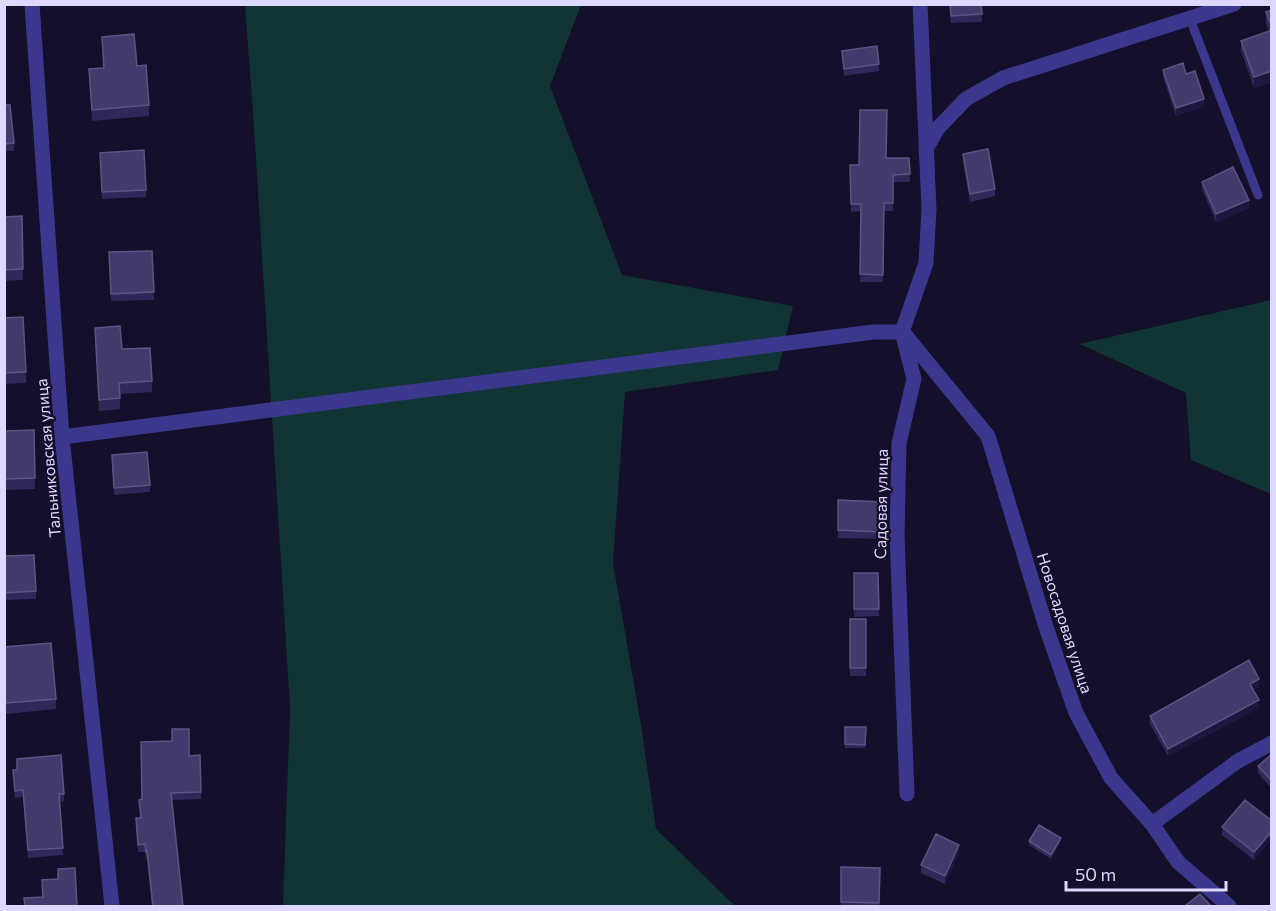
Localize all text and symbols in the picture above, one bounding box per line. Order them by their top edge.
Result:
street label: Тальниковская улица [31,378,64,538]
street label: Садовая улица [870,449,891,559]
street label: Новосадовая улица [1034,550,1097,696]
scale bar [1066,854,1226,892]
text: 50 m [1075,863,1116,885]

